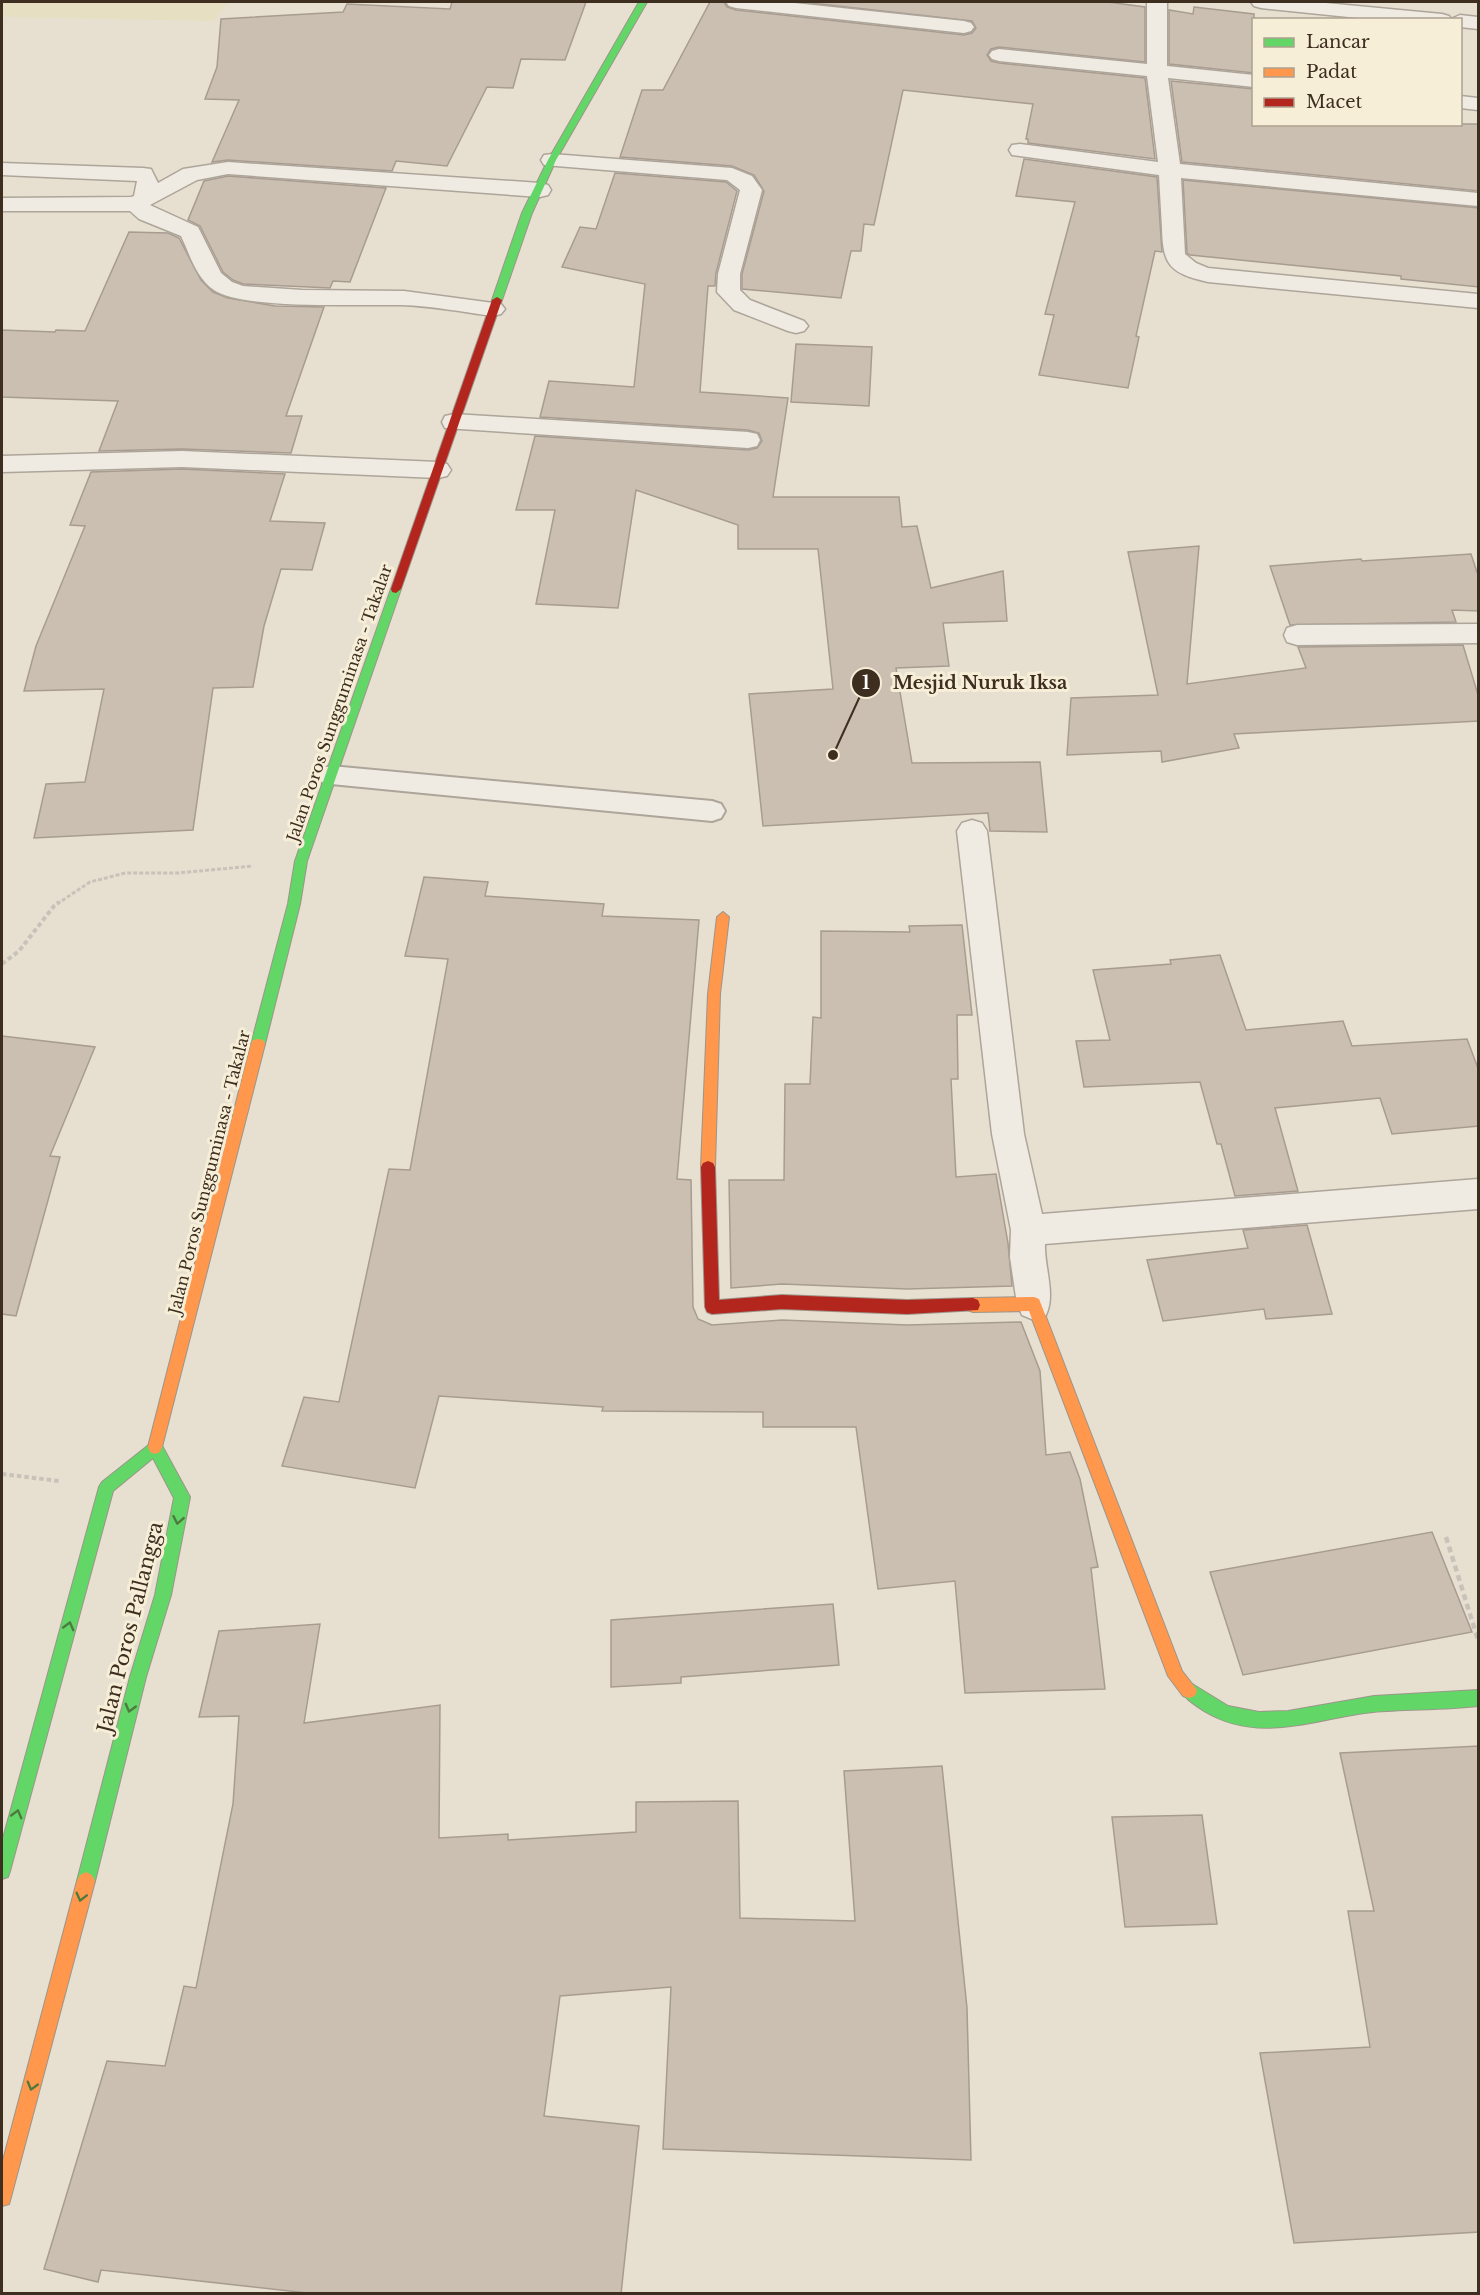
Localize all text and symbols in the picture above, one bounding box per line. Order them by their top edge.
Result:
legend [1252,18,1462,126]
text: Lancar [1306,31,1370,53]
text: Padat [1306,61,1357,83]
text: Macet [1306,91,1363,113]
street label: Jalan Poros Sungguminasa - Takalar [281,561,396,846]
callout: Mesjid Nuruk Iksa [851,665,1079,701]
text: 1 [862,672,870,694]
text: Mesjid Nuruk Iksa [893,672,1068,694]
street label: Jalan Poros Sungguminasa - Takalar [163,1028,254,1318]
one-way arrow [172,1514,185,1524]
street label: Jalan Poros Pallangga [91,1518,168,1738]
one-way arrow [62,1621,74,1632]
one-way arrow [125,1703,137,1713]
one-way arrow [10,1809,22,1820]
one-way arrow [75,1892,88,1902]
one-way arrow [27,2080,39,2091]

